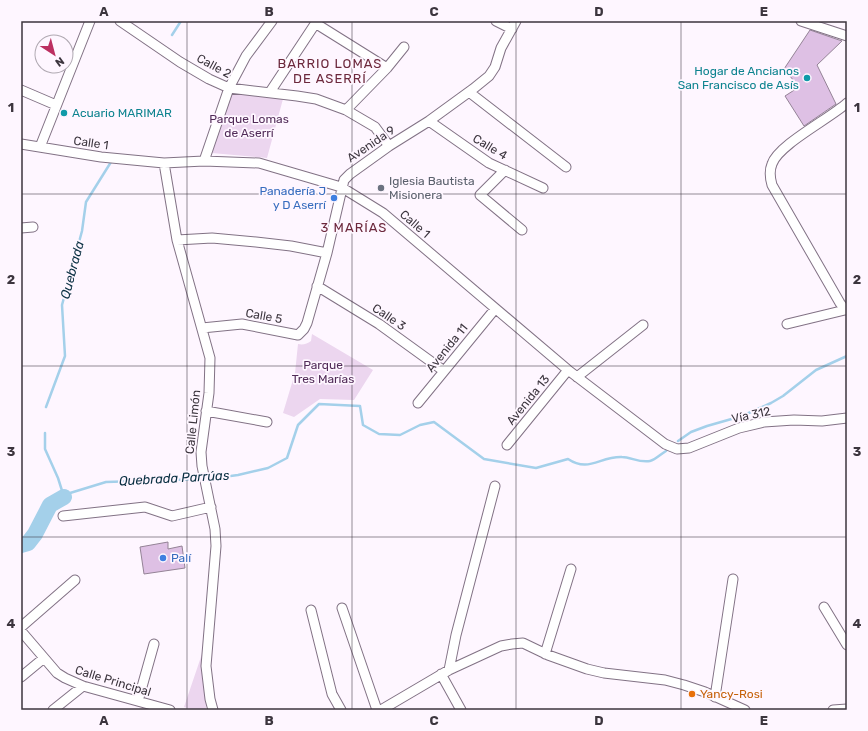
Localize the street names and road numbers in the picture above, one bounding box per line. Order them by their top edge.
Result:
street label: Calle 2 [194,51,234,81]
street label: Avenida 9 [344,123,398,165]
street label: Calle 4 [470,131,510,163]
street label: Calle 1 [73,134,109,152]
street label: Calle 1 [397,207,433,241]
street label: Calle 3 [370,301,408,333]
street label: Calle 5 [244,306,284,326]
street label: Avenida 11 [423,321,471,375]
street label: Avenida 13 [504,372,552,428]
street label: Calle Limón [183,389,203,455]
street label: Vía 312 [730,404,772,426]
street label: Calle Principal [73,663,153,699]

